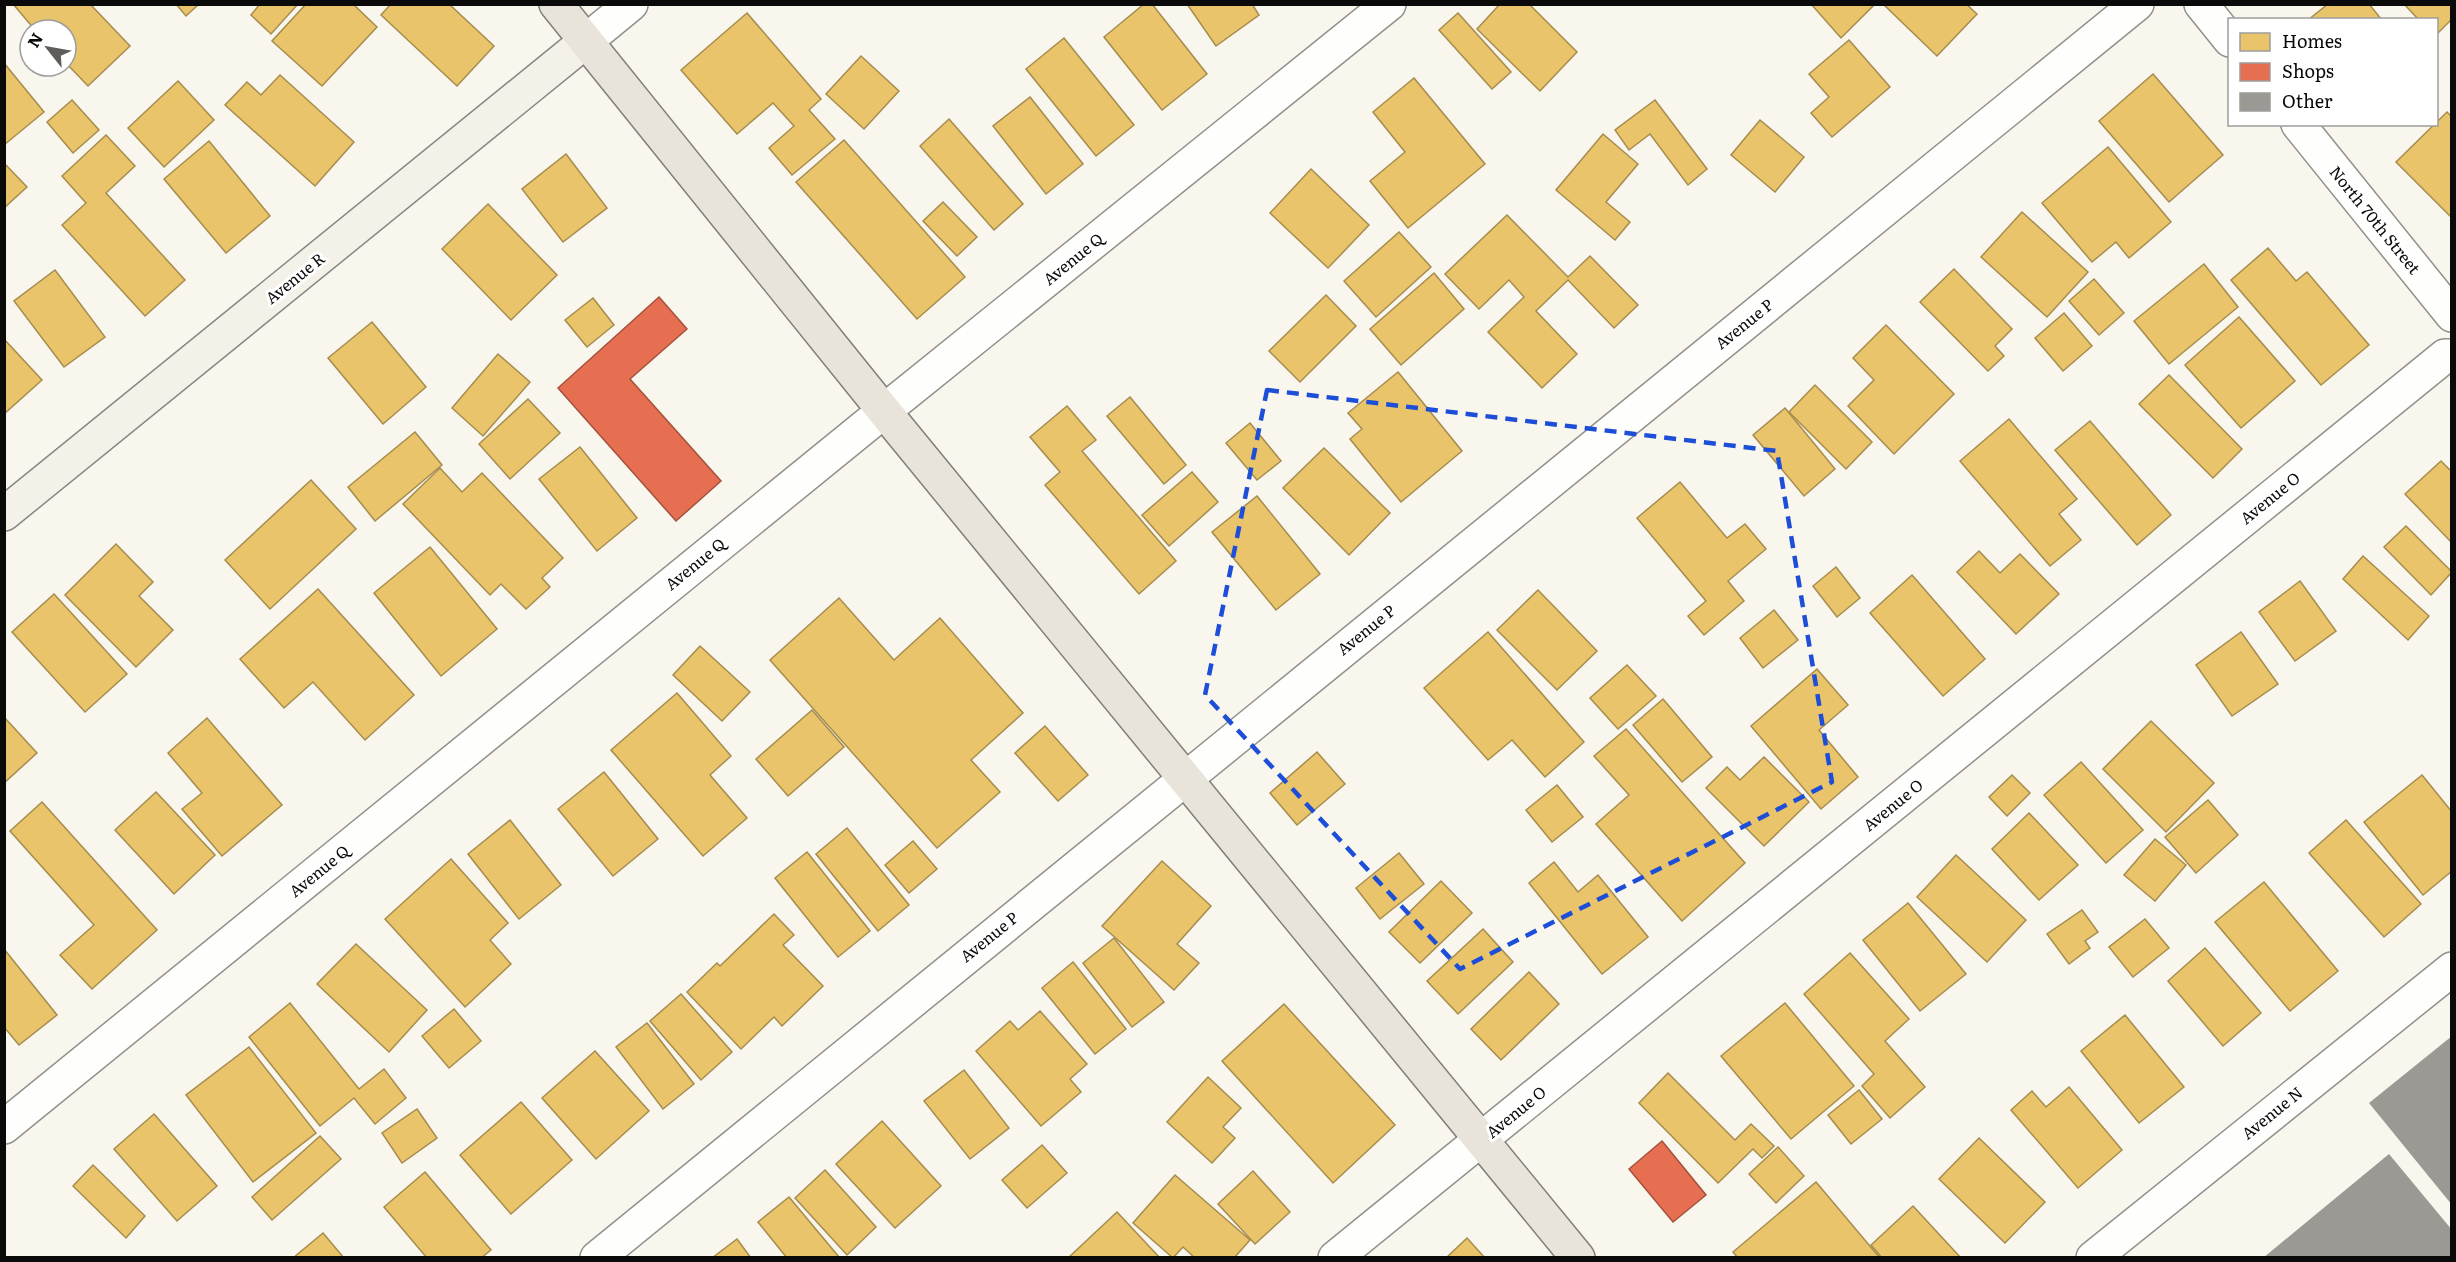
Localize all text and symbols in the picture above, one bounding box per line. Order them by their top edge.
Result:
north arrow [18,18,78,78]
legend [2228,18,2438,126]
text: Homes [2282,27,2342,54]
text: N [21,28,48,52]
text: Shops [2282,57,2334,84]
text: Other [2282,87,2333,114]
street label: North 70th Street [2325,160,2427,279]
street label: Avenue Q [1037,225,1110,290]
street label: Avenue R [259,245,330,309]
street label: Avenue P [1709,292,1778,354]
street label: Avenue O [2234,465,2305,529]
street label: Avenue Q [659,530,732,595]
street label: Avenue P [1331,598,1400,660]
street label: Avenue O [1857,772,1928,836]
street label: Avenue Q [283,837,356,902]
street label: Avenue P [954,905,1023,967]
street label: Avenue O [1480,1079,1551,1143]
street label: Avenue N [2236,1080,2307,1144]

